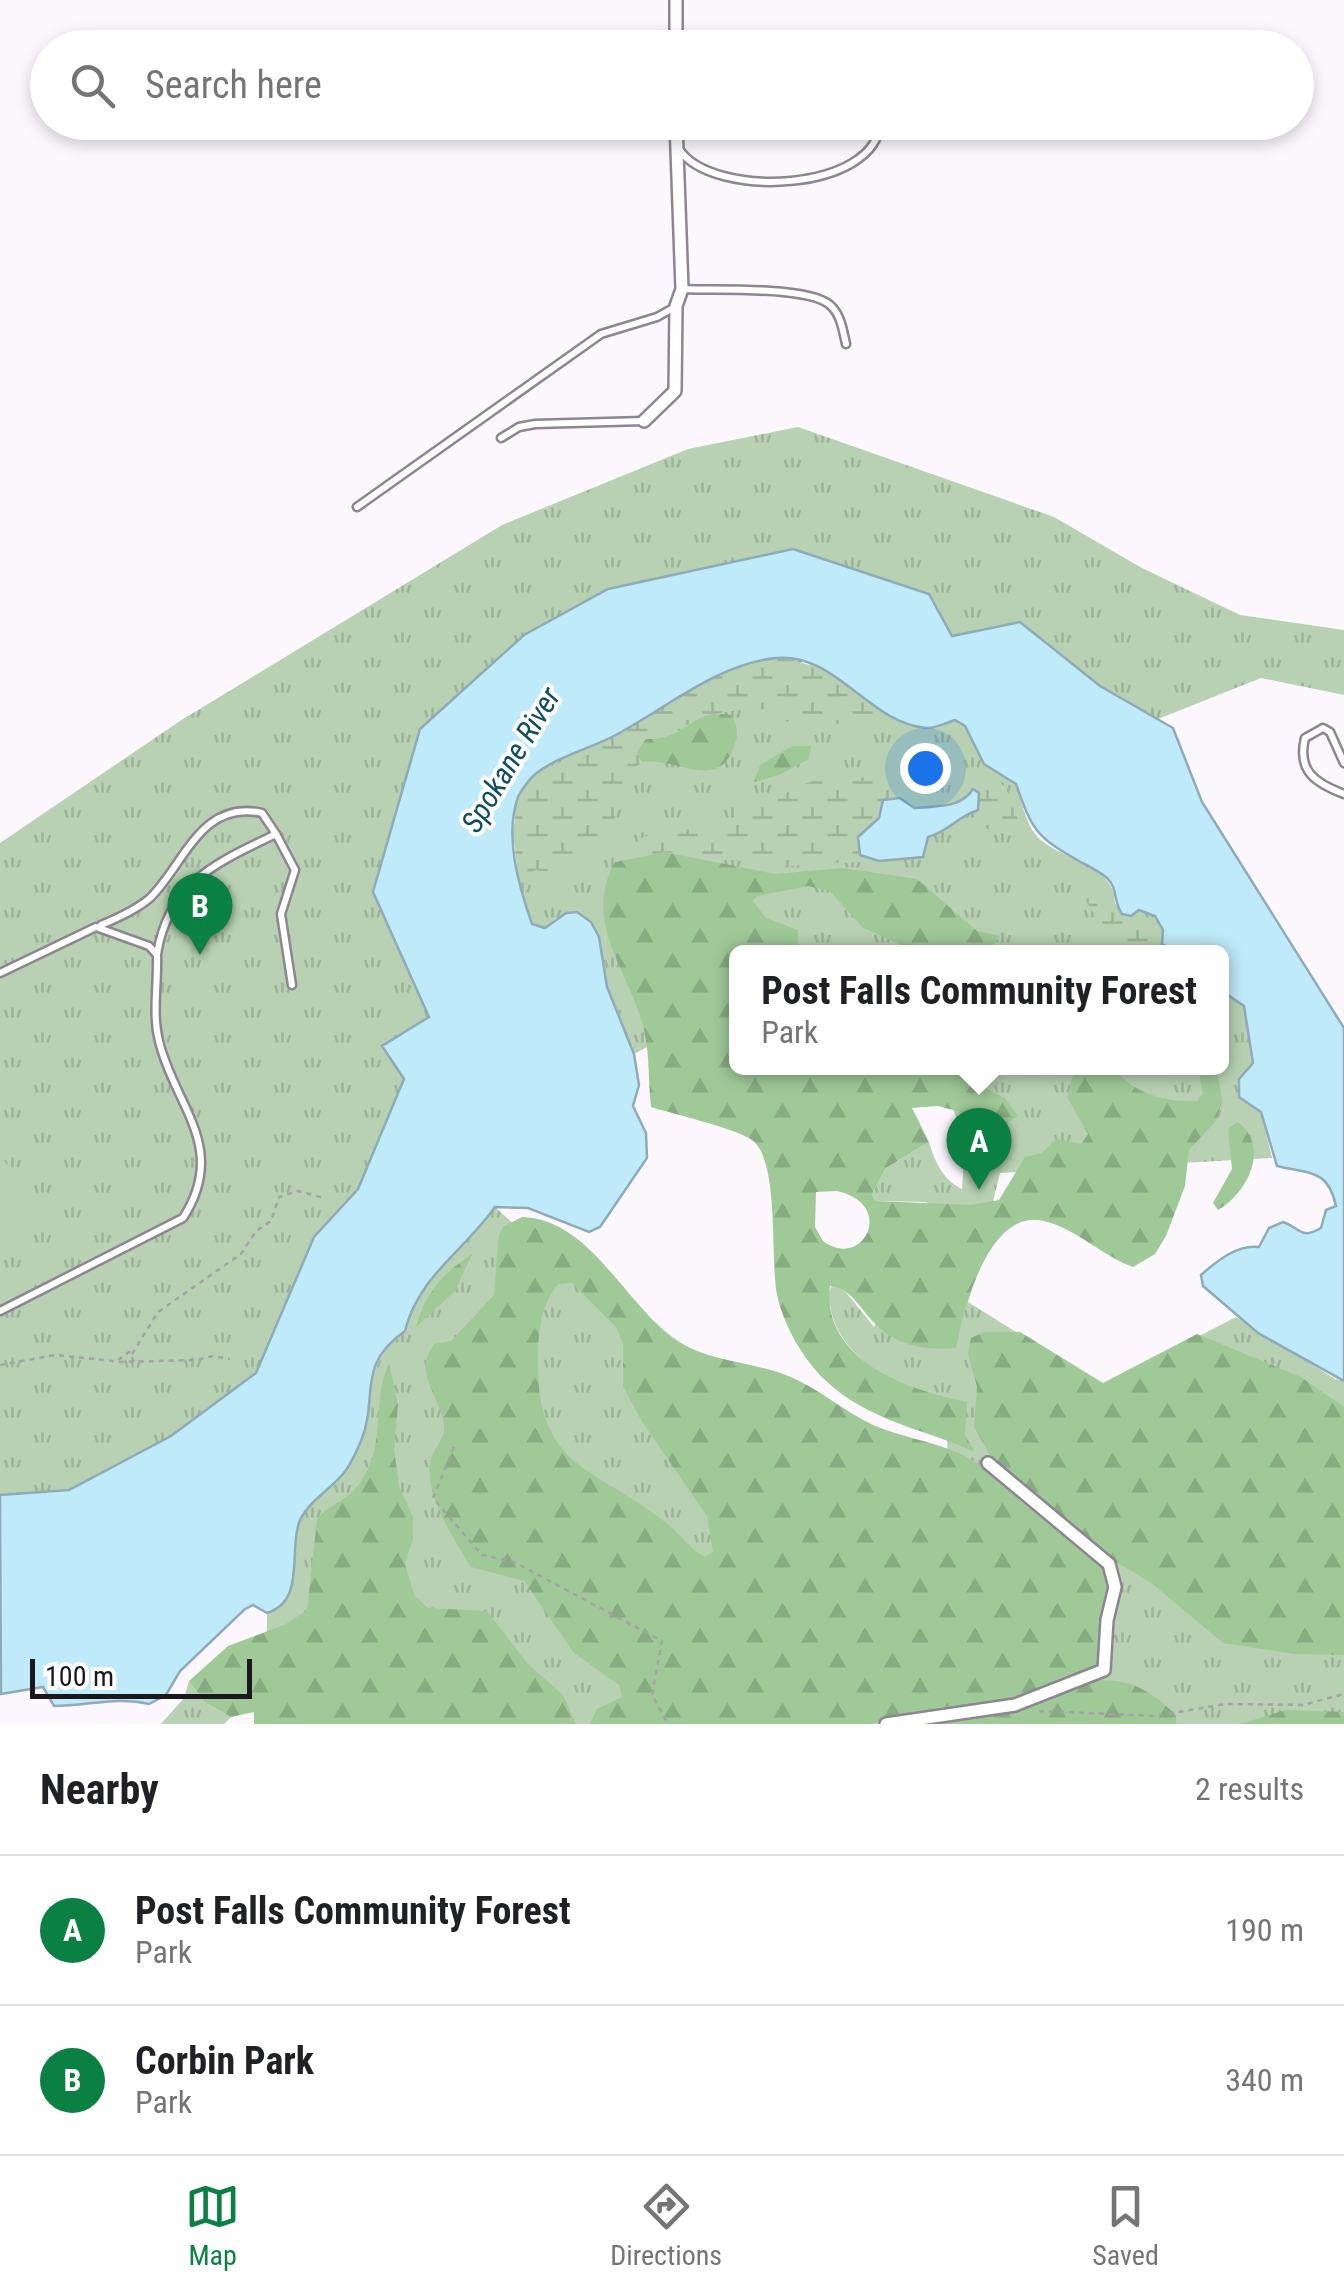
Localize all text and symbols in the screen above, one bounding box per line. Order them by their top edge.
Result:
search box [30,30,1314,140]
icon: search [65,58,120,113]
text: Search here [145,63,322,107]
water label: Spokane River [454,680,568,838]
your location [900,743,951,794]
pin: B [168,872,232,955]
popup [729,945,1229,1075]
text: Post Falls Community Forest [761,969,1197,1013]
text: Park [761,1013,818,1051]
pin: A [946,1108,1012,1190]
scale bar [30,1654,252,1698]
text: 100 m [45,1660,114,1693]
text: Nearby [40,1765,159,1814]
text: 2 results [1195,1770,1304,1808]
text: Post Falls Community Forest [135,1889,571,1933]
text: A [63,1911,82,1949]
text: 190 m [1225,1911,1304,1949]
text: Park [135,1933,192,1971]
text: Corbin Park [135,2039,314,2083]
text: B [64,2061,81,2099]
text: 340 m [1225,2061,1304,2099]
text: Park [135,2083,192,2121]
tab: Map [185,2179,240,2272]
tab: Directions [610,2179,722,2272]
tab: Saved [1092,2179,1159,2272]

